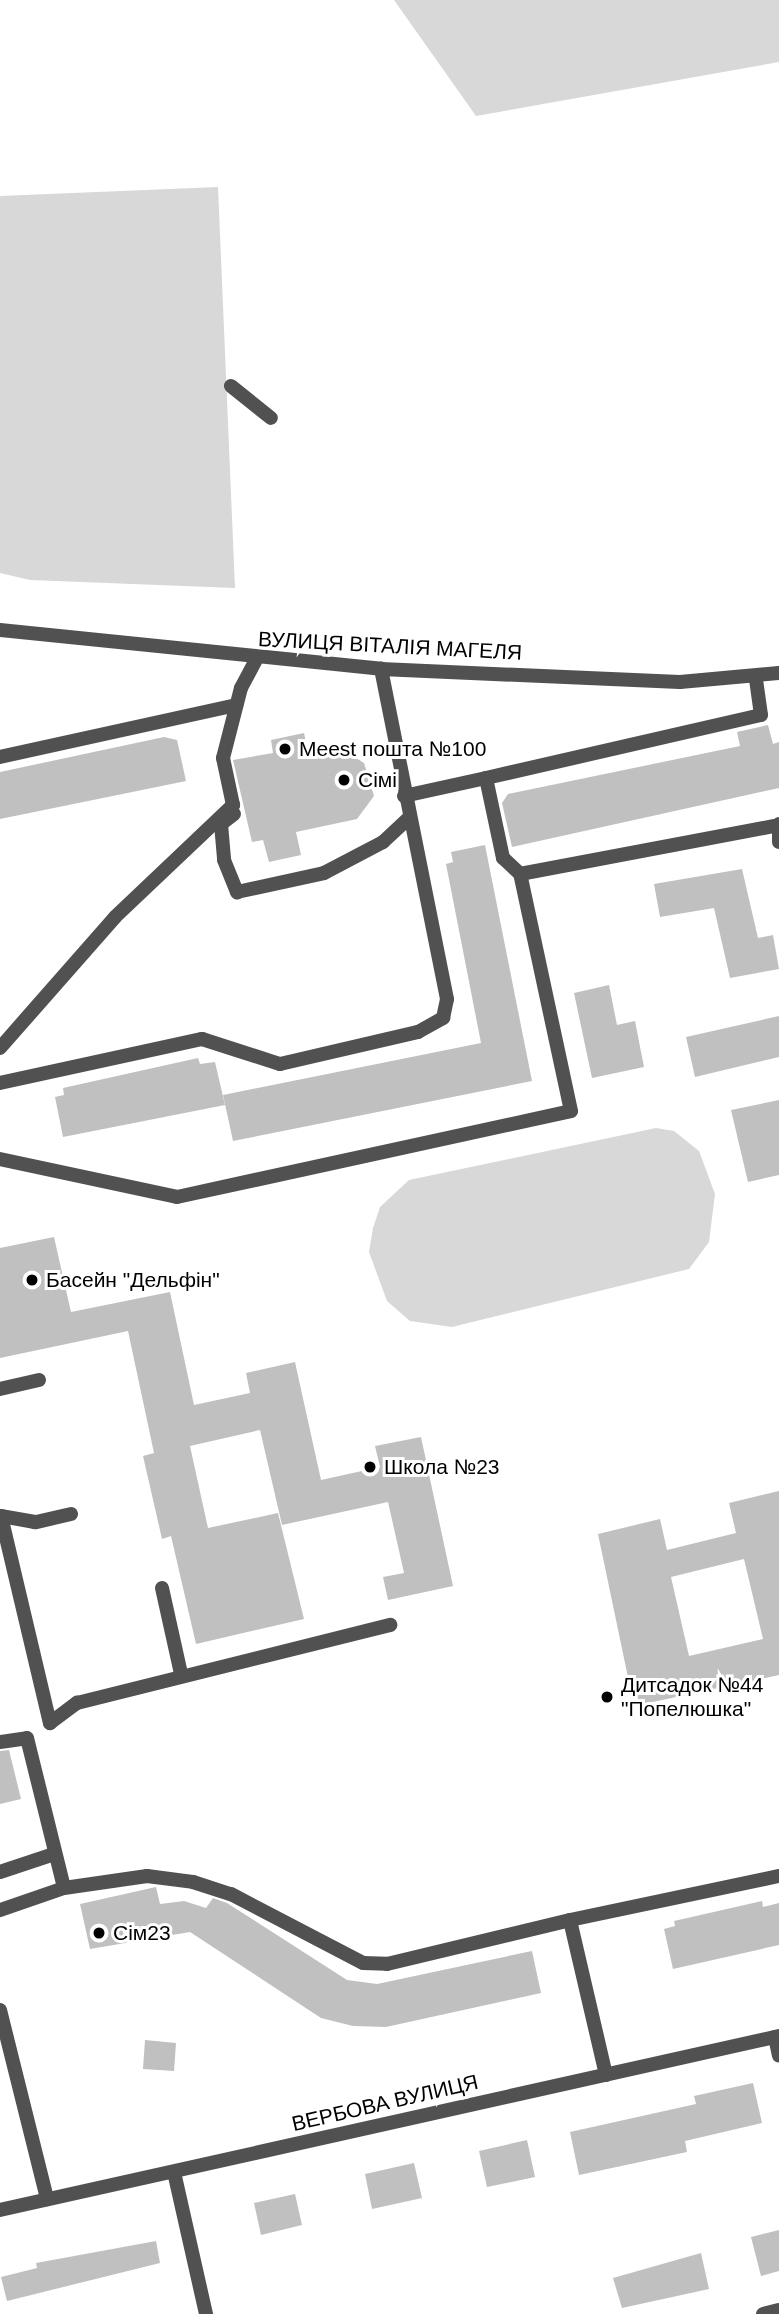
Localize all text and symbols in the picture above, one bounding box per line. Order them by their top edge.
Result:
street label: ВУЛИЦЯ ВІТАЛІЯ МАГЕЛЯ [257,627,523,665]
place label: Meest пошта №100 [299,736,486,762]
marker: Meest пошта №100 [277,741,293,757]
place label: Сімі [358,767,397,793]
marker: Сімі [336,772,352,788]
place label: Басейн "Дельфін" [46,1267,220,1293]
marker: Басейн "Дельфін" [24,1272,40,1288]
place label: Школа №23 [384,1454,500,1480]
marker: Школа №23 [362,1459,378,1475]
place label: Дитсадок №44 "Попелюшка" [621,1672,763,1722]
marker: Дитсадок №44 "Попелюшка" [599,1689,615,1705]
place label: Сім23 [113,1920,171,1946]
marker: Сім23 [91,1925,107,1941]
street label: ВЕРБОВА ВУЛИЦЯ [289,2069,481,2137]

